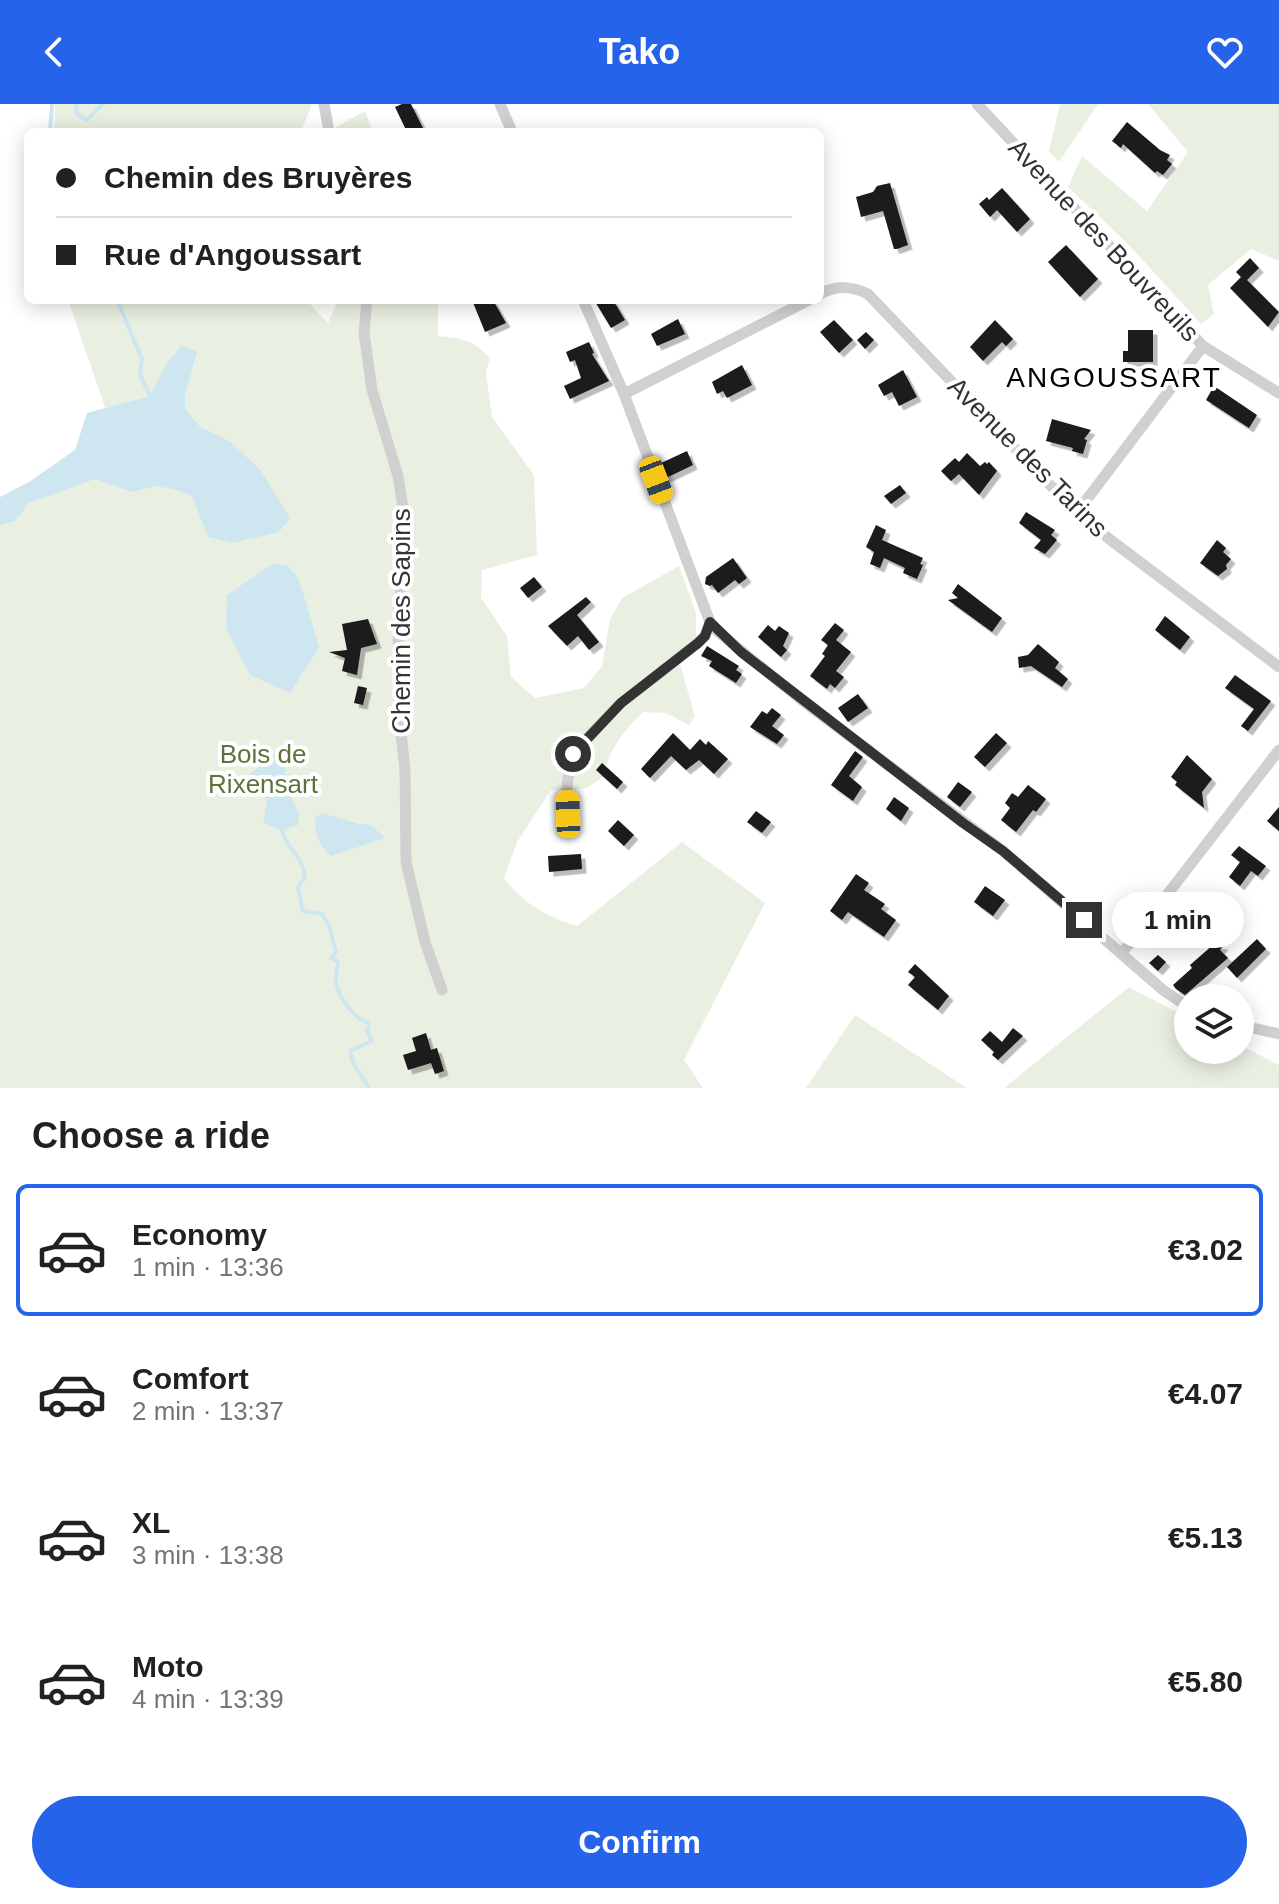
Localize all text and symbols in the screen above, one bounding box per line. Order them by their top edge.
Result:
icon: back [32,30,76,74]
icon: heart [1203,30,1247,74]
text: Tako [599,31,680,72]
street label: Avenue des Bouvreuils [1002,133,1206,347]
text: Chemin des Bruyères [104,161,412,194]
text: Rue d'Angoussart [104,238,361,271]
district label: ANGOUSSART [1006,362,1222,393]
street label: Avenue des Tarins [942,371,1114,543]
car [636,453,676,507]
street label: Chemin des Sapins [386,508,416,734]
route start [555,736,591,772]
park label: Bois de Rixensart [208,739,319,799]
car [555,790,581,838]
callout: 1 min [1112,892,1244,948]
route end [1066,902,1102,938]
text: 1 min [1144,905,1212,935]
map controls [1174,984,1254,1064]
button: layers [1174,984,1254,1064]
text: Choose a ride [32,1115,270,1156]
icon: car [36,1214,108,1286]
text: Economy [132,1218,267,1251]
text: €3.02 [1168,1233,1243,1266]
text: 1 min · 13:36 [132,1252,284,1282]
icon: car [36,1358,108,1430]
text: Comfort [132,1362,249,1395]
text: €4.07 [1168,1377,1243,1410]
text: 2 min · 13:37 [132,1396,284,1426]
icon: car [36,1502,108,1574]
text: XL [132,1506,170,1539]
text: €5.13 [1168,1521,1243,1554]
text: 3 min · 13:38 [132,1540,284,1570]
icon: car [36,1646,108,1718]
text: Moto [132,1650,204,1683]
text: €5.80 [1168,1665,1243,1698]
text: 4 min · 13:39 [132,1684,284,1714]
button: Confirm [32,1796,1247,1888]

